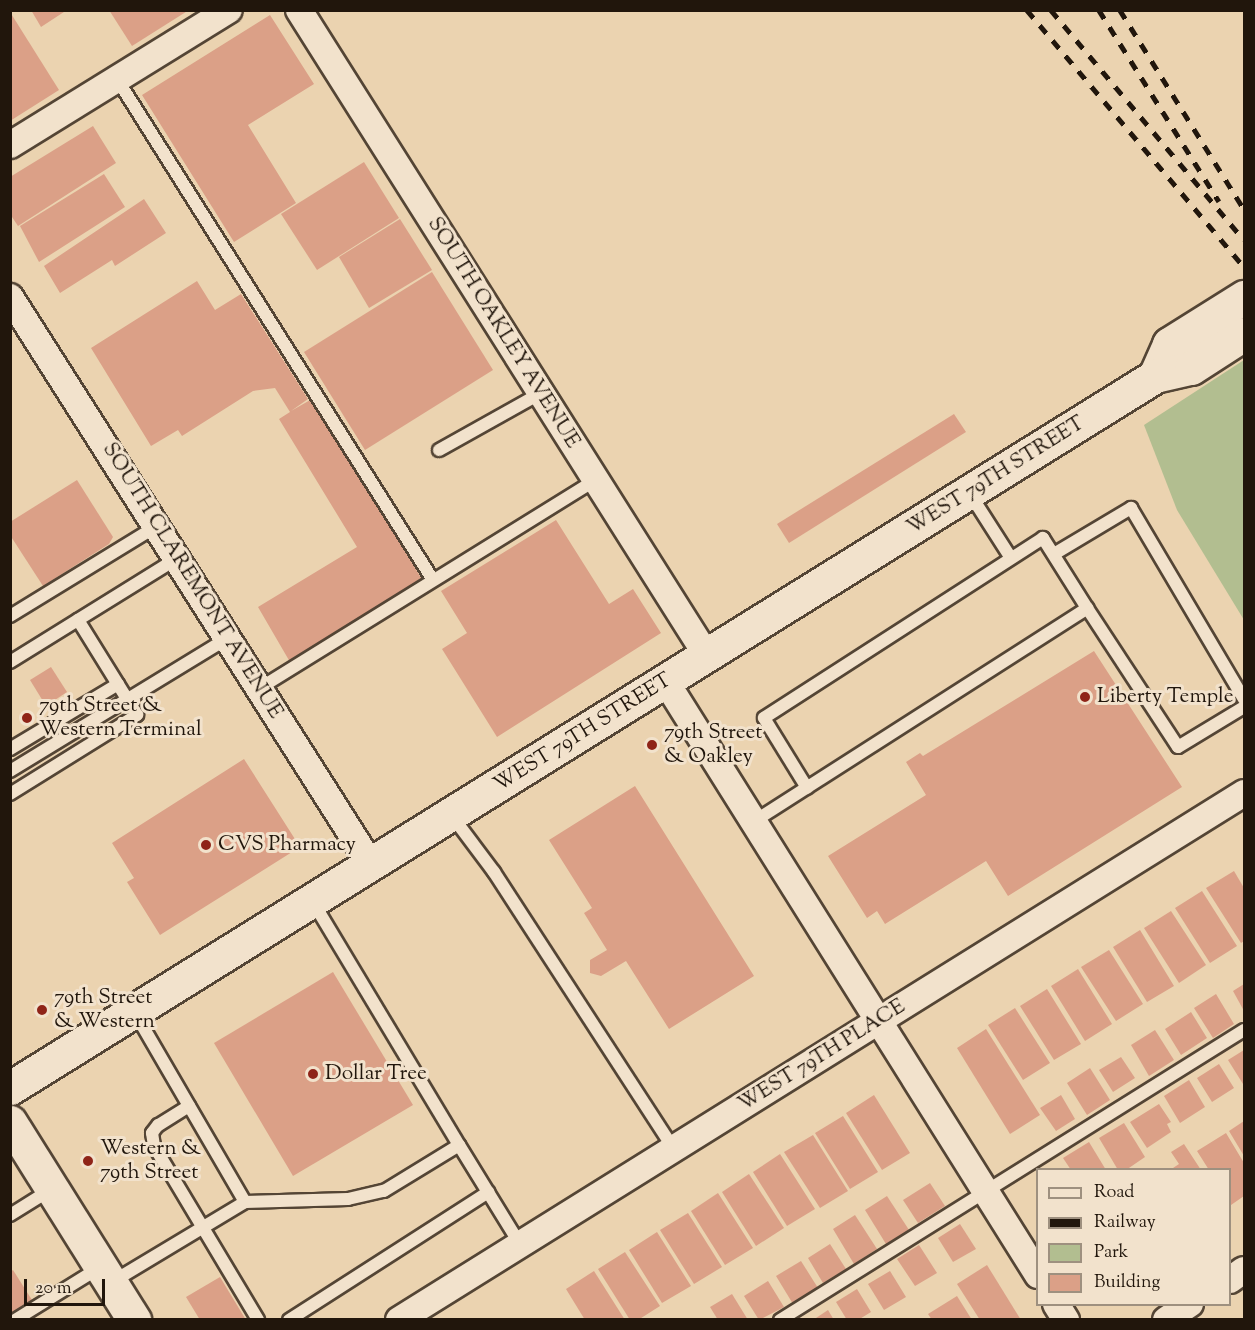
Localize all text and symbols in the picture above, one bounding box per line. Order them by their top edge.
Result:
street label: SOUTH OAKLEY AVENUE [421,213,585,453]
street label: WEST 79TH STREET [903,411,1089,541]
street label: SOUTH CLAREMONT AVENUE [96,438,288,724]
street label: WEST 79TH STREET [490,668,676,798]
place label: Liberty Temple [1097,684,1234,710]
marker: Liberty Temple [1078,690,1092,704]
place label: 79th Street & Western Terminal [39,693,202,743]
marker: 79th Street & Western Terminal [20,711,34,725]
place label: 79th Street & Oakley [664,720,762,770]
marker: 79th Street & Oakley [645,738,659,752]
place label: CVS Pharmacy [218,832,356,858]
marker: CVS Pharmacy [199,838,213,852]
place label: 79th Street & Western [54,985,155,1035]
street label: WEST 79TH PLACE [734,994,910,1118]
marker: 79th Street & Western [35,1003,49,1017]
place label: Dollar Tree [325,1061,427,1087]
marker: Dollar Tree [306,1067,320,1081]
place label: Western & 79th Street [100,1136,201,1186]
marker: Western & 79th Street [81,1154,95,1168]
legend [1036,1168,1231,1306]
text: Road [1094,1180,1134,1206]
text: Railway [1094,1210,1156,1236]
text: Park [1094,1240,1128,1266]
scale bar [27,1267,108,1305]
text: Building [1094,1270,1160,1296]
text: 20 m [35,1276,72,1302]

